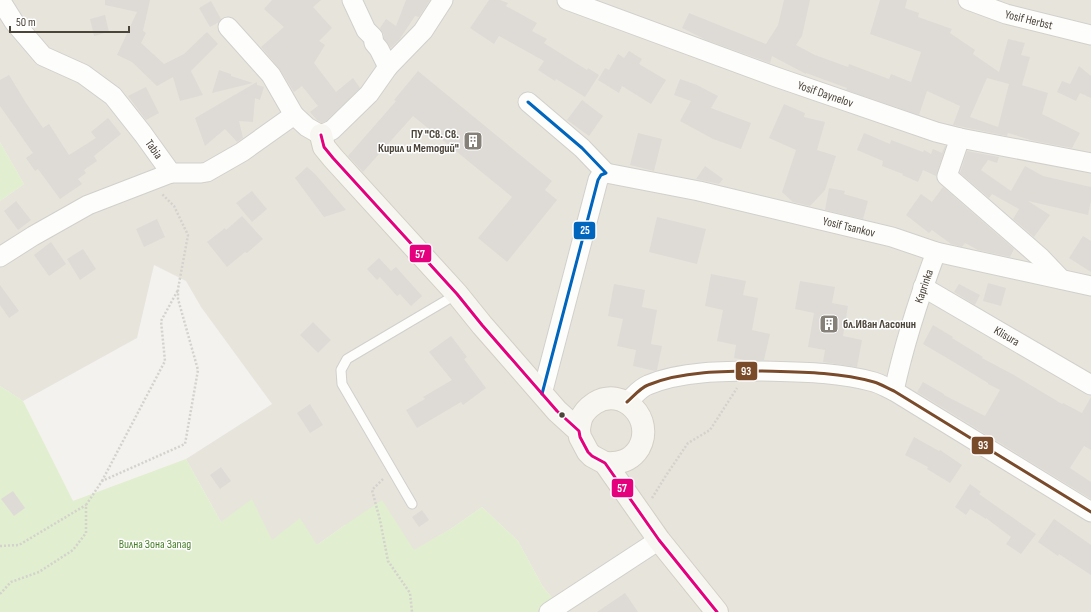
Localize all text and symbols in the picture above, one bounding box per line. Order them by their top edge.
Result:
street label: Yosif Herbst [1003,7,1054,33]
scale bar [10,8,129,34]
text: 50 m [16,15,36,30]
street label: Yosif Daynelov [795,78,855,111]
place label: ПУ "Св. Св. Кирил и Методий" [378,127,459,156]
building icon: ПУ "Св. Св. Кирил и Методий" [462,130,484,152]
street label: Tabia [142,137,166,162]
street label: Yosif Tsankov [821,214,877,241]
line badge: 25 [573,221,596,240]
text: 25 [580,224,590,237]
line badge: 57 [409,244,432,263]
text: 57 [415,248,425,261]
street label: Kaprinka [912,267,937,305]
building icon: бл.Иван Ласонин [818,313,840,335]
place label: бл.Иван Ласонин [843,317,916,332]
street label: Klisura [991,323,1022,350]
line badge: 93 [735,361,758,381]
text: 93 [741,365,751,378]
unlabelled marker [557,410,567,420]
line badge: 93 [971,436,994,455]
text: 93 [978,439,988,452]
line badge: 57 [611,478,634,498]
text: 57 [617,482,627,495]
park label: Вилна Зона Запад [119,537,191,552]

